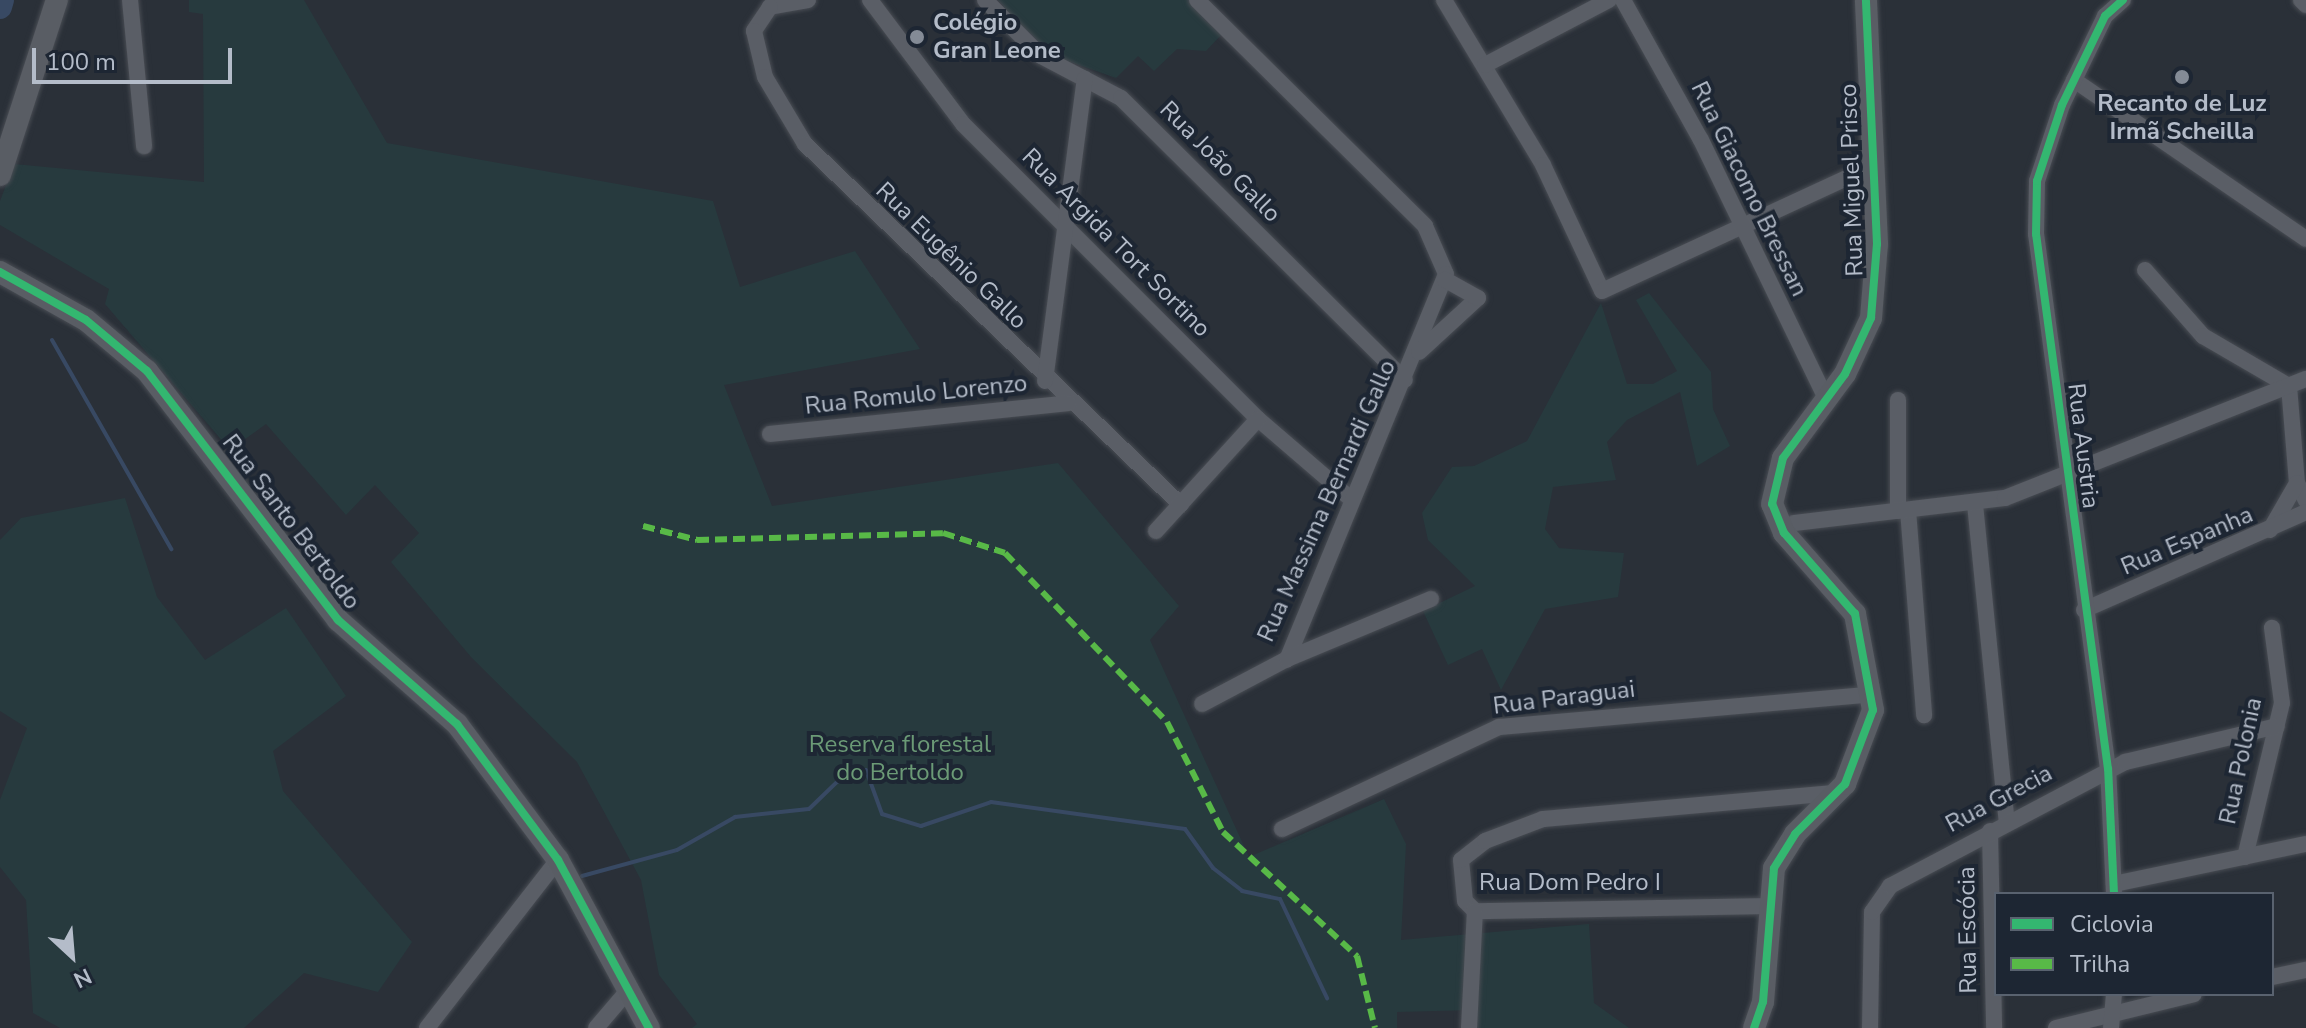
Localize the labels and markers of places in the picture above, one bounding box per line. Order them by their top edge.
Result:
place label: Colégio Gran Leone [933,9,1061,65]
marker: Colégio Gran Leone [908,28,926,46]
marker: Recanto de Luz Irmã Scheilla [2173,68,2191,86]
place label: Recanto de Luz Irmã Scheilla [2097,90,2267,146]

